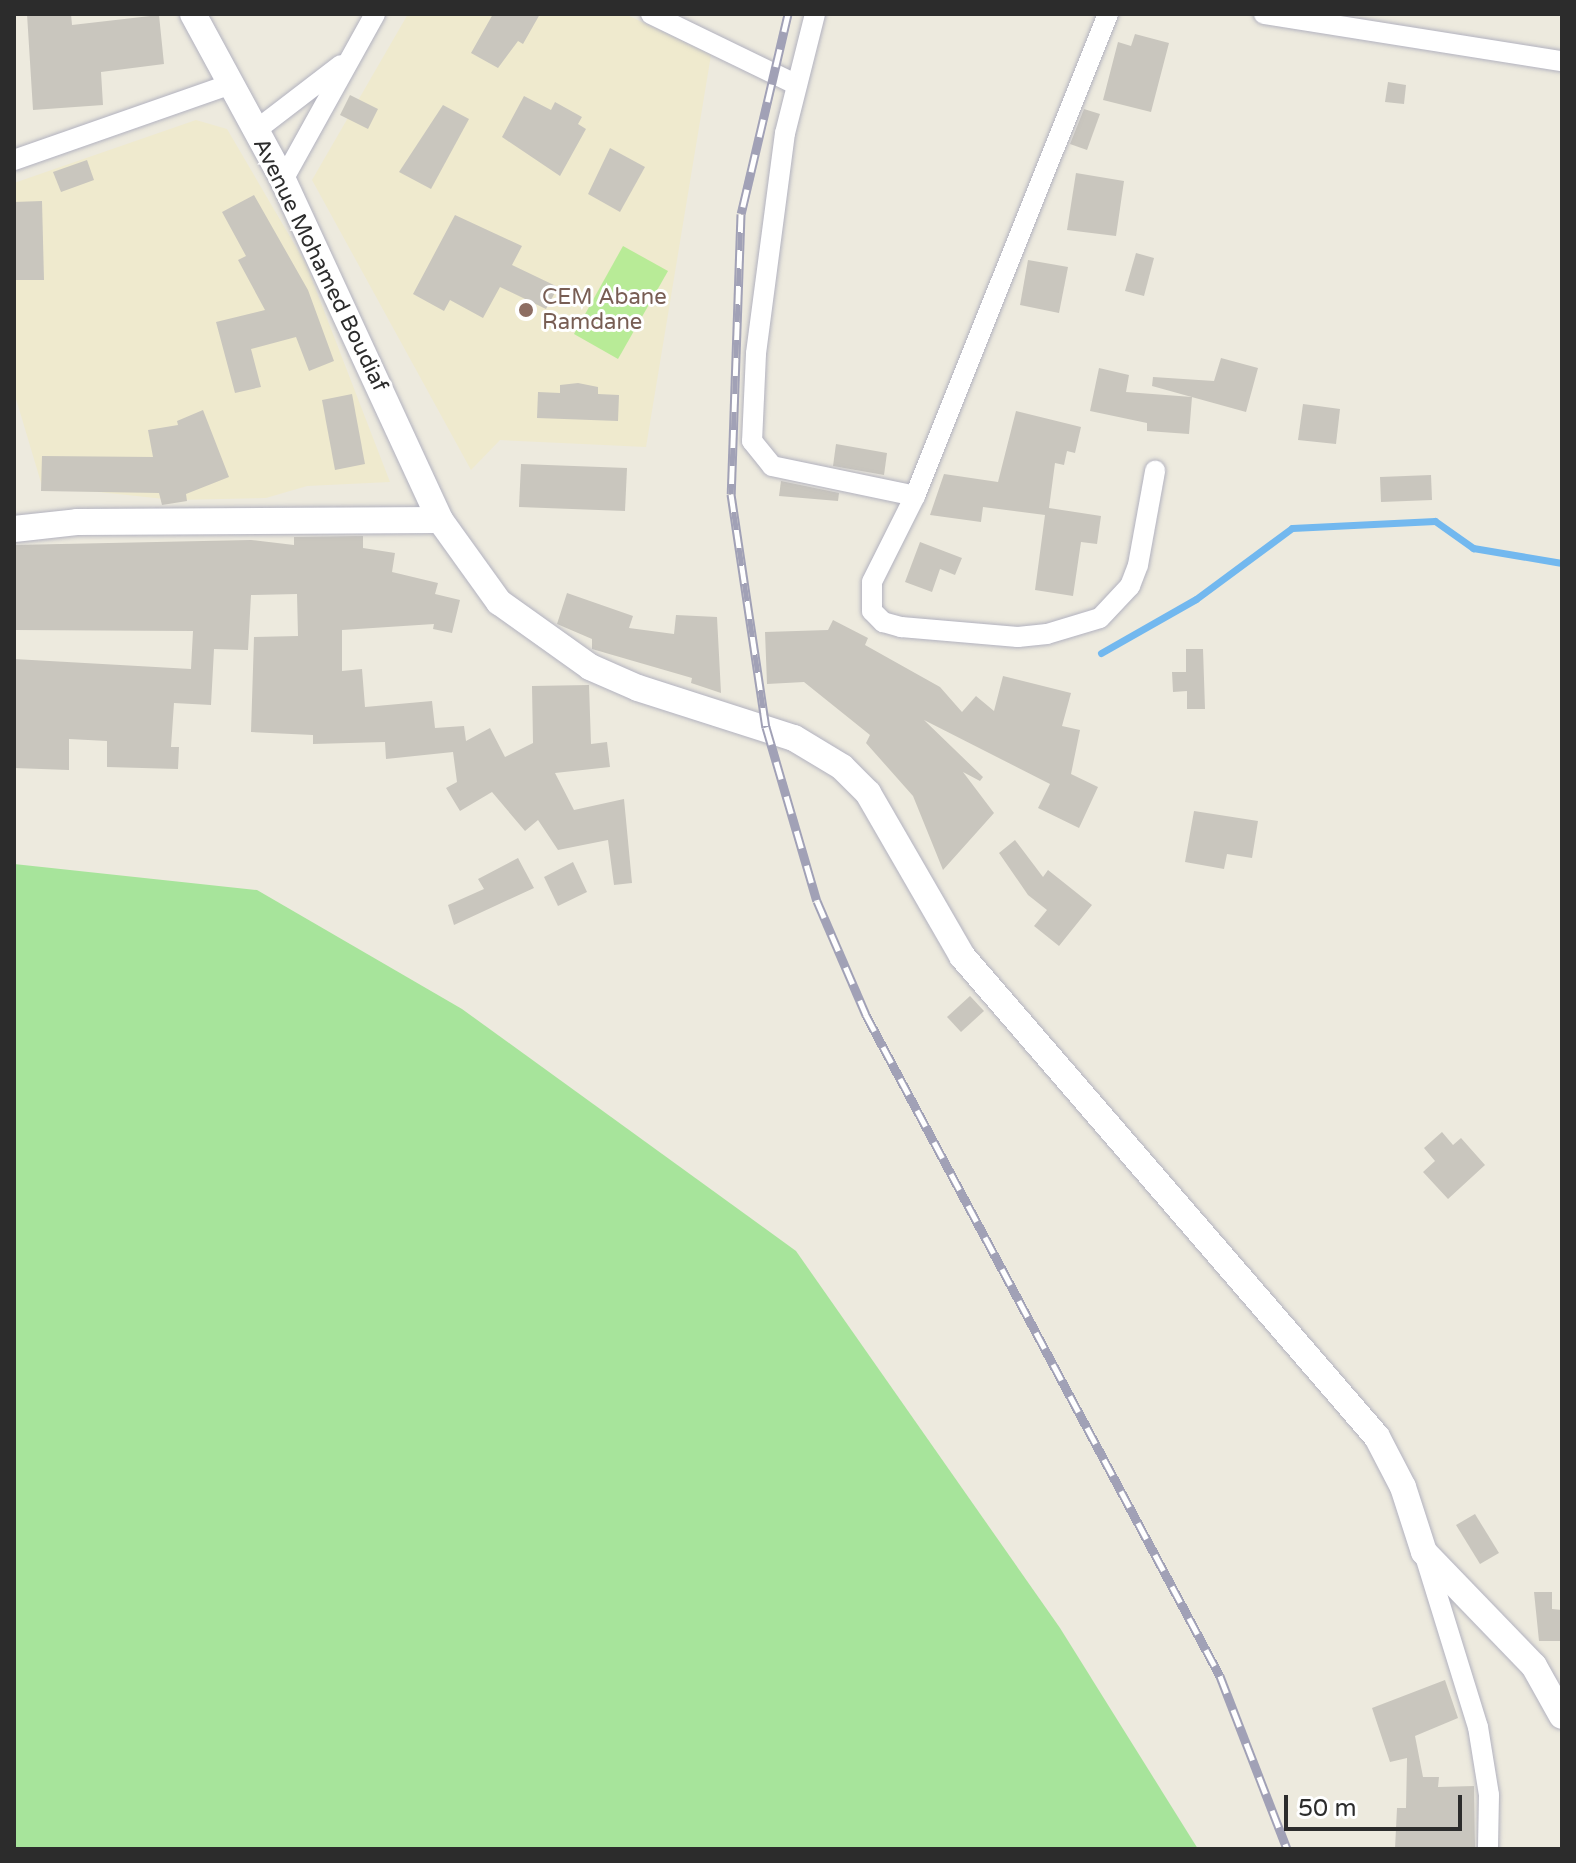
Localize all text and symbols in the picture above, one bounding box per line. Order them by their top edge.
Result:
street label: Avenue Mohamed Boudiaf [247,134,393,396]
place label: CEM Abane Ramdane [542,284,667,336]
marker: CEM Abane Ramdane [517,301,535,319]
scale bar [1288,1779,1466,1829]
text: 50 m [1298,1794,1356,1823]

